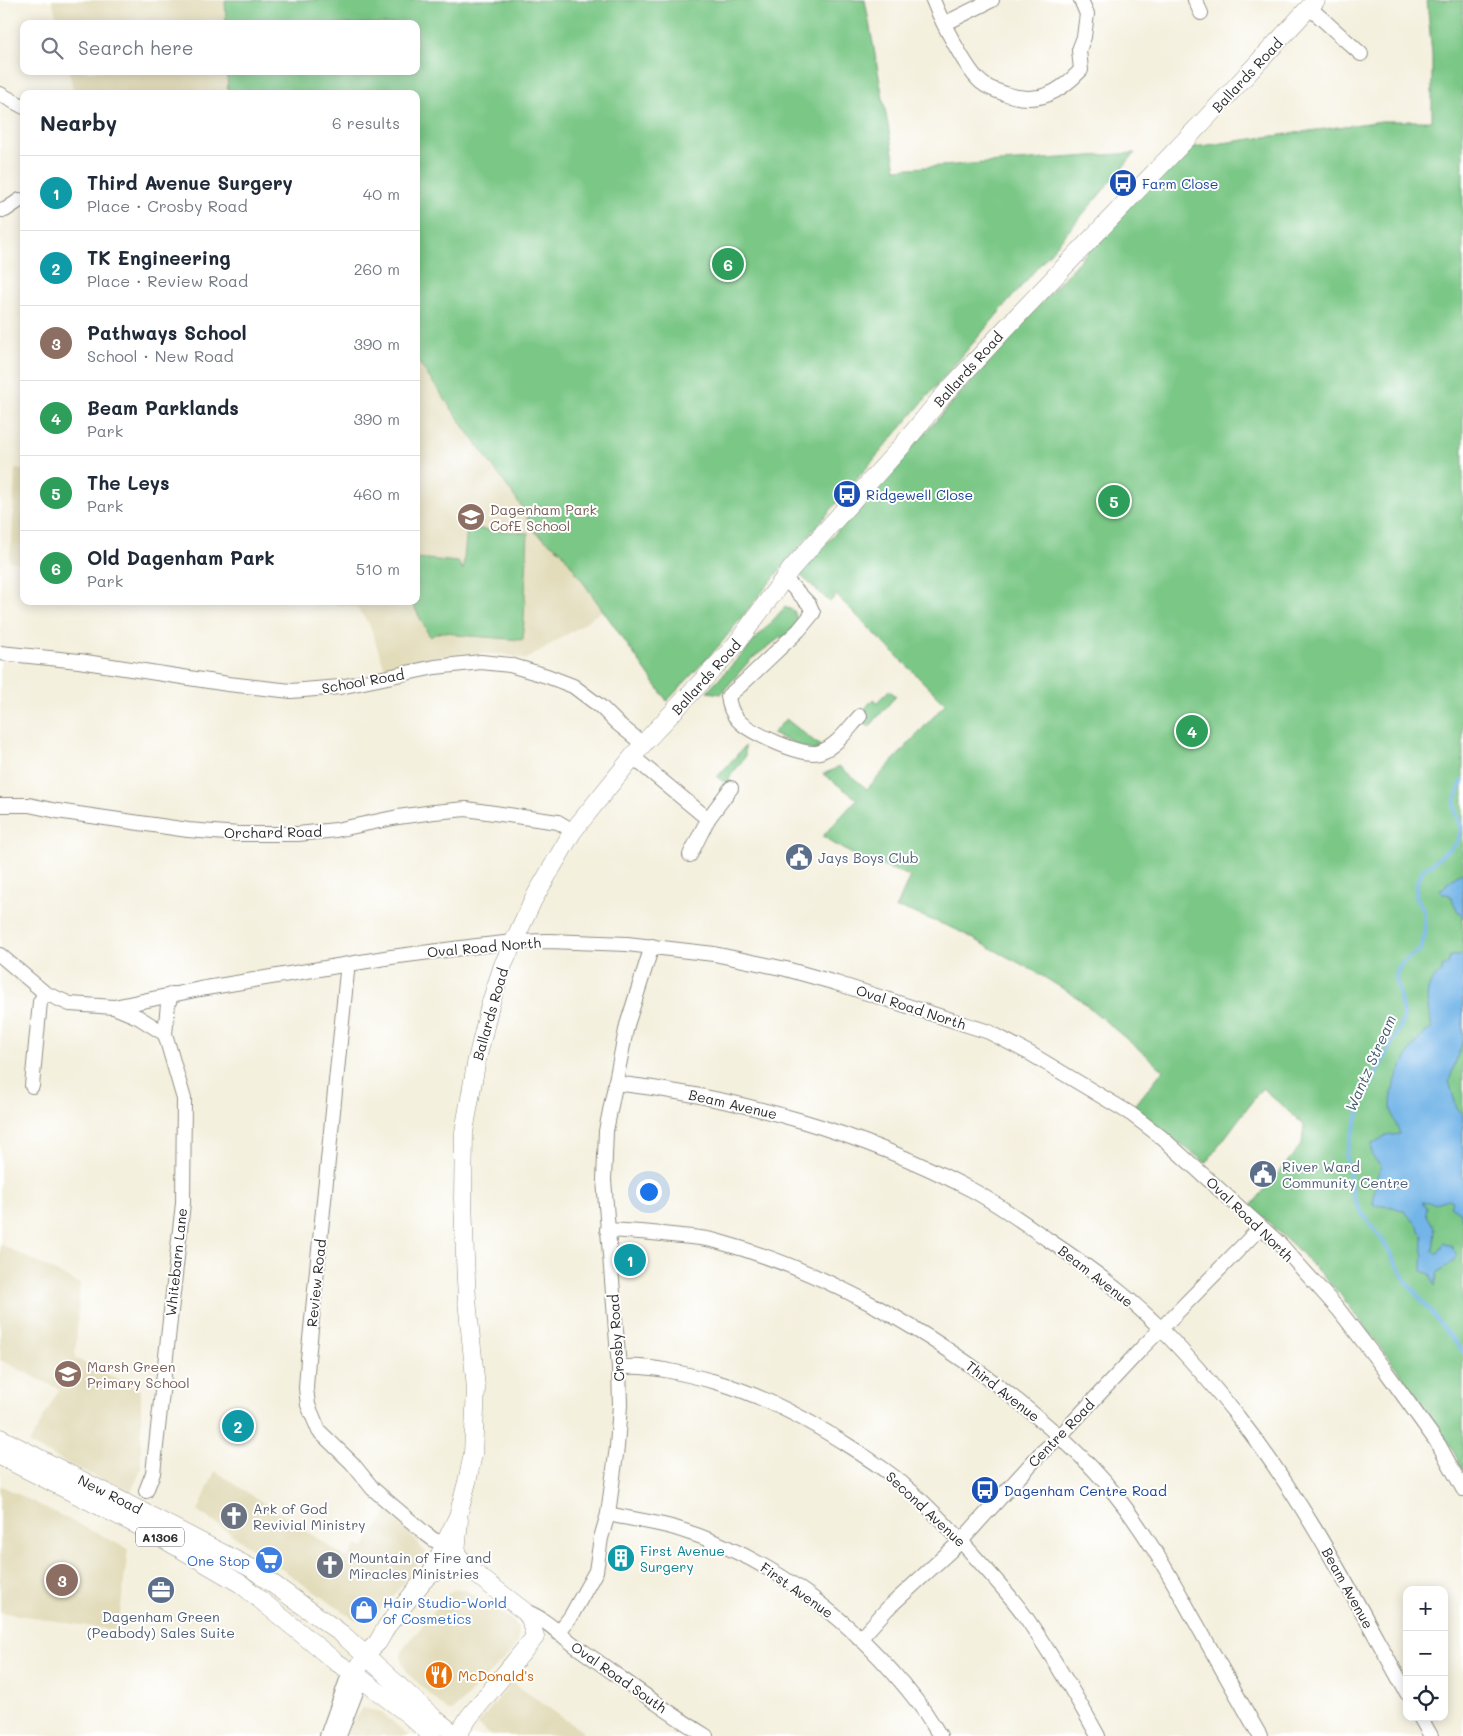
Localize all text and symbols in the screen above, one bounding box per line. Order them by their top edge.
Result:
search box [20,20,420,75]
icon: search [38,34,66,62]
street label: Ballards Road [1208,34,1287,116]
text: Search here [78,35,194,60]
text: Nearby [40,109,117,136]
text: 6 results [332,112,400,133]
bus stop icon: Farm Close [1108,168,1138,198]
text: Third Avenue Surgery [87,170,293,195]
place label: Farm Close [1142,174,1219,193]
text: 1 [52,183,60,204]
text: 40 m [363,183,400,204]
text: Place · Crosby Road [87,195,248,216]
text: TK Engineering [87,245,231,270]
pin: 6 [712,245,744,283]
text: 2 [52,258,60,279]
text: 260 m [354,258,400,279]
text: Place · Review Road [87,270,248,291]
text: Pathways School [87,320,247,345]
street label: Ballards Road [929,327,1007,411]
text: 3 [51,333,61,354]
text: 390 m [353,333,400,354]
text: School · New Road [87,345,234,366]
text: Beam Parklands [87,395,239,420]
text: 4 [51,408,61,429]
text: 390 m [353,408,400,429]
text: Park [87,420,123,441]
text: The Leys [87,470,170,495]
bus stop icon: Ridgewell Close [832,479,862,509]
pin: 5 [1098,482,1130,520]
text: 5 [51,483,61,504]
text: 460 m [353,483,400,504]
place label: Ridgewell Close [866,485,973,504]
text: Park [87,495,123,516]
place label: Dagenham Park CofE School [490,500,597,535]
school or university icon: Dagenham Park CofE School [456,502,486,532]
text: Old Dagenham Park [87,545,275,570]
text: 6 [51,558,61,579]
text: 510 m [356,558,400,579]
text: Park [87,570,123,591]
street label: Ballards Road [667,635,745,719]
street label: School Road [320,664,406,698]
pin: 4 [1176,712,1208,750]
street label: Orchard Road [224,822,322,842]
public building icon: Jays Boys Club [784,842,814,872]
place label: Jays Boys Club [818,848,919,867]
street label: Oval Road North [426,933,542,961]
street label: Ballards Road [468,965,512,1062]
street label: Oval Road North [854,980,968,1034]
water label: Wantz Stream [1340,1012,1400,1114]
street label: Beam Avenue [687,1085,779,1123]
place label: River Ward Community Centre [1282,1157,1409,1192]
public building icon: River Ward Community Centre [1248,1159,1278,1189]
street label: Oval Road North [1202,1172,1298,1266]
your location [636,1179,662,1205]
street label: Whitebarn Lane [161,1207,191,1317]
street label: Review Road [302,1238,330,1328]
pin: 1 [614,1241,646,1279]
street label: Beam Avenue [1055,1241,1137,1311]
street label: Crosby Road [603,1293,629,1382]
street label: Third Avenue [962,1356,1044,1426]
place label: Marsh Green Primary School [87,1357,190,1392]
school or university icon: Marsh Green Primary School [53,1359,83,1389]
street label: Centre Road [1024,1395,1098,1471]
pin: 2 [222,1407,254,1445]
street label: Second Avenue [882,1467,970,1551]
street label: New Road [75,1470,145,1518]
bus stop icon: Dagenham Centre Road [970,1475,1000,1505]
place label: Dagenham Centre Road [1004,1481,1167,1500]
place label: Ark of God Revivial Ministry [253,1499,366,1534]
church icon: Ark of God Revivial Ministry [219,1501,249,1531]
road number: A1306 [136,1528,184,1546]
place label: First Avenue Surgery [640,1541,725,1576]
building icon: First Avenue Surgery [606,1543,636,1573]
street label: Beam Avenue [1318,1544,1378,1632]
supermarket icon: One Stop [254,1545,284,1575]
place label: Mountain of Fire and Miracles Ministries [349,1548,491,1583]
church icon: Mountain of Fire and Miracles Ministries [315,1550,345,1580]
place label: One Stop [187,1551,250,1570]
street label: First Avenue [757,1558,837,1622]
pin: 3 [46,1561,78,1599]
office icon: Dagenham Green (Peabody) Sales Suite [146,1575,176,1605]
map controls [1403,1586,1448,1721]
button: + [1403,1586,1448,1631]
place label: Hair Studio-World of Cosmetics [383,1593,507,1628]
shop icon: Hair Studio-World of Cosmetics [349,1595,379,1625]
place label: Dagenham Green (Peabody) Sales Suite [87,1607,235,1642]
button: − [1403,1631,1448,1676]
street label: Oval Road South [567,1637,671,1717]
restaurant icon: McDonald's [424,1660,454,1690]
place label: McDonald's [458,1666,534,1685]
button: locate [1403,1676,1448,1721]

